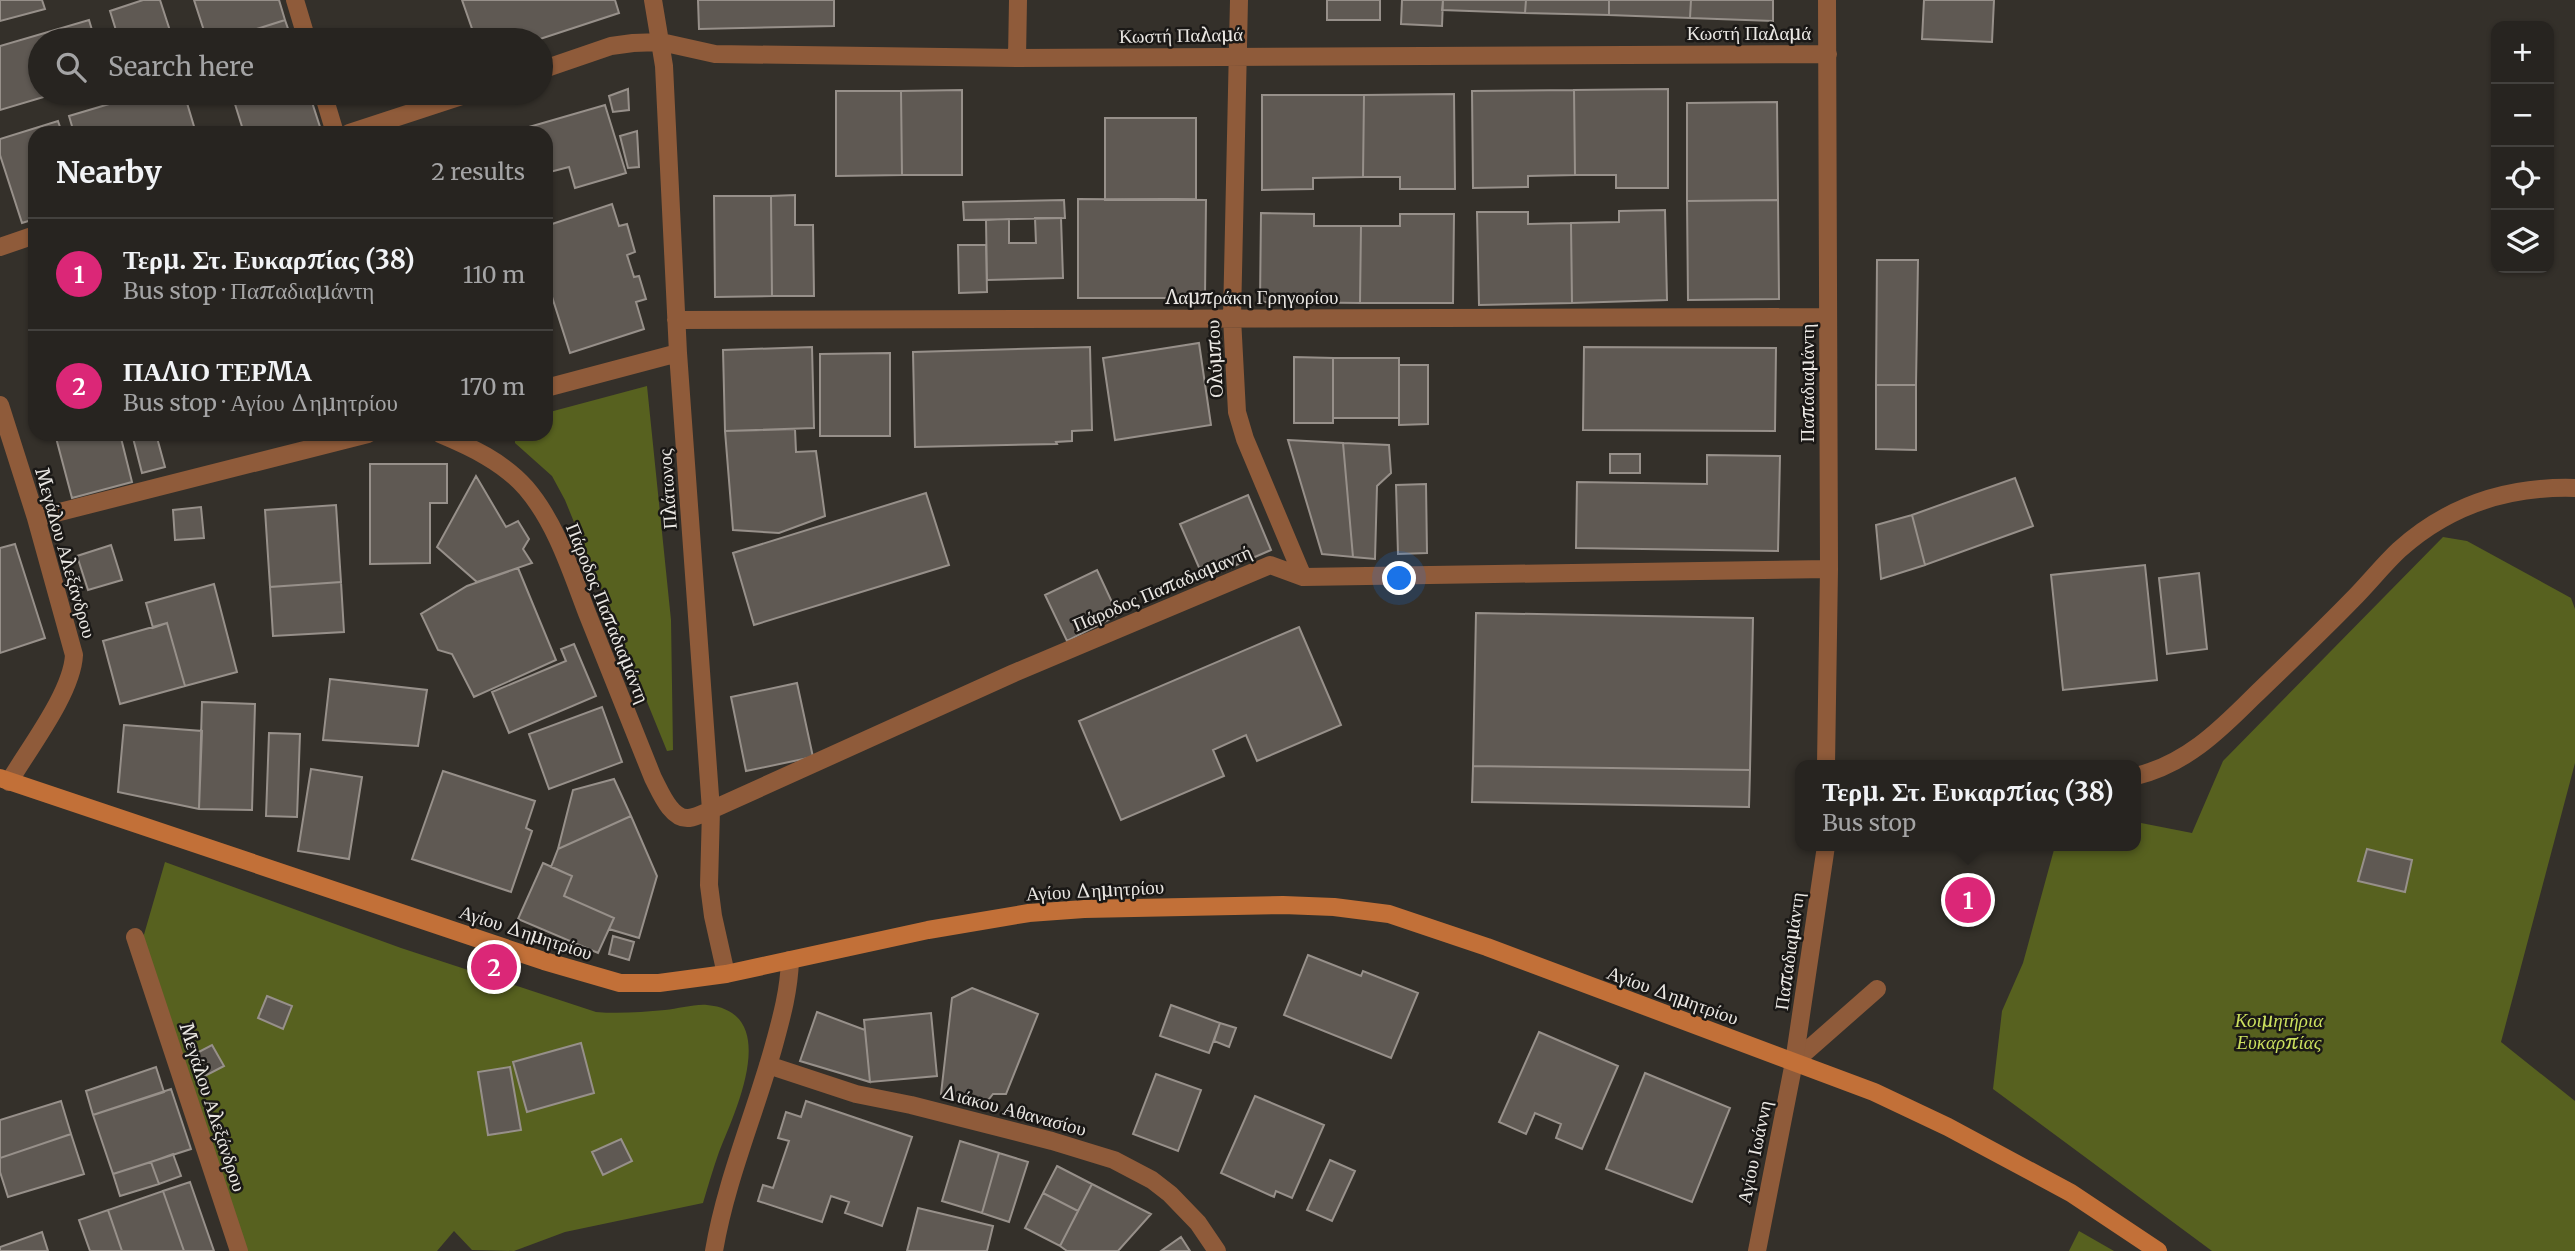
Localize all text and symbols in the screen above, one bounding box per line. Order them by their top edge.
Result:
street label: Κωστή Παλαμά [1687,21,1811,45]
map controls [2491,21,2554,273]
button: + [2491,21,2554,84]
street label: Κωστή Παλαμά [1119,22,1243,48]
search box [28,28,553,105]
icon: search [52,48,90,86]
text: Search here [108,50,254,83]
button: − [2491,84,2554,147]
button: locate [2491,147,2554,210]
text: Nearby [56,153,162,191]
text: 2 results [431,157,525,186]
button: layers [2491,210,2554,273]
text: Τερμ. Στ. Ευκαρπίας (38) [123,243,415,276]
text: 1 [74,260,84,289]
text: 110 m [463,260,525,289]
text: Bus stop · Παπαδιαμάντη [123,276,374,305]
street label: Λαμπράκη Γρηγορίου [1165,285,1338,309]
street label: Ολύμπου [1200,319,1228,399]
street label: Παπαδιαμάντη [1795,324,1819,442]
text: ΠΑΛΙΟ ΤΕΡΜΑ [123,355,312,388]
text: 2 [72,372,86,401]
text: 170 m [460,372,525,401]
text: Bus stop · Αγίου Δημητρίου [123,388,398,417]
street label: Πλάτωνος [652,448,682,530]
street label: Μεγάλου Αλεξάνδρου [30,465,102,641]
street label: Πάροδος Παπαδιαμάντη [561,519,655,707]
street label: Πάροδος Παπαδιαμαντή [1069,539,1255,637]
your location [1382,561,1416,595]
popup [1795,760,2141,851]
text: Τερμ. Στ. Ευκαρπίας (38) [1822,775,2114,808]
text: Bus stop [1822,808,1916,837]
street label: Αγίου Δημητρίου [1025,874,1165,906]
pin: 1 [1945,874,1991,926]
street label: Παπαδιαμάντη [1769,890,1809,1012]
street label: Αγίου Δημητρίου [456,899,596,965]
pin: 2 [471,941,517,993]
street label: Αγίου Δημητρίου [1604,960,1742,1030]
park label: Κοιμητήρια Ευκαρπίας [2234,1008,2324,1054]
street label: Μεγάλου Αλεξάνδρου [174,1020,252,1194]
street label: Διάκου Αθανασίου [939,1079,1089,1141]
street label: Αγίου Ιωάννη [1731,1098,1777,1206]

